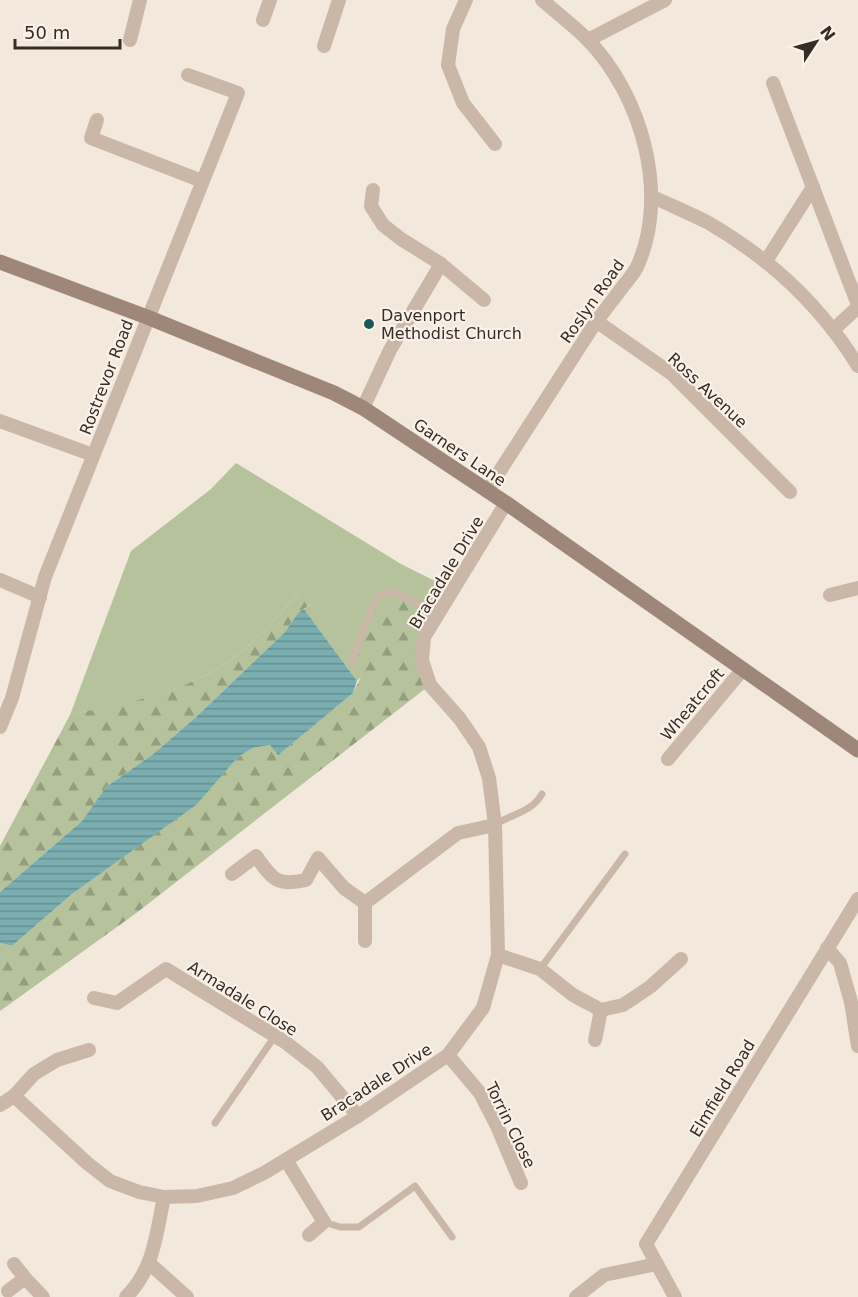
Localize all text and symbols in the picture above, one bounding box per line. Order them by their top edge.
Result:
scale bar [15,12,120,50]
north arrow [786,12,846,72]
text: 50 m [24,22,70,43]
text: N [816,22,839,44]
street label: Roslyn Road [557,256,628,347]
place label: Davenport Methodist Church [381,306,522,343]
street label: Rostrevor Road [76,317,137,438]
marker: Davenport Methodist Church [362,317,376,331]
street label: Ross Avenue [664,349,751,432]
street label: Garners Lane [410,415,509,490]
street label: Bracadale Drive [405,513,488,632]
street label: Wheatcroft [657,664,728,744]
street label: Armadale Close [184,957,301,1040]
street label: Elmfield Road [686,1036,759,1140]
street label: Bracadale Drive [317,1040,435,1125]
street label: Torrin Close [481,1078,539,1171]

